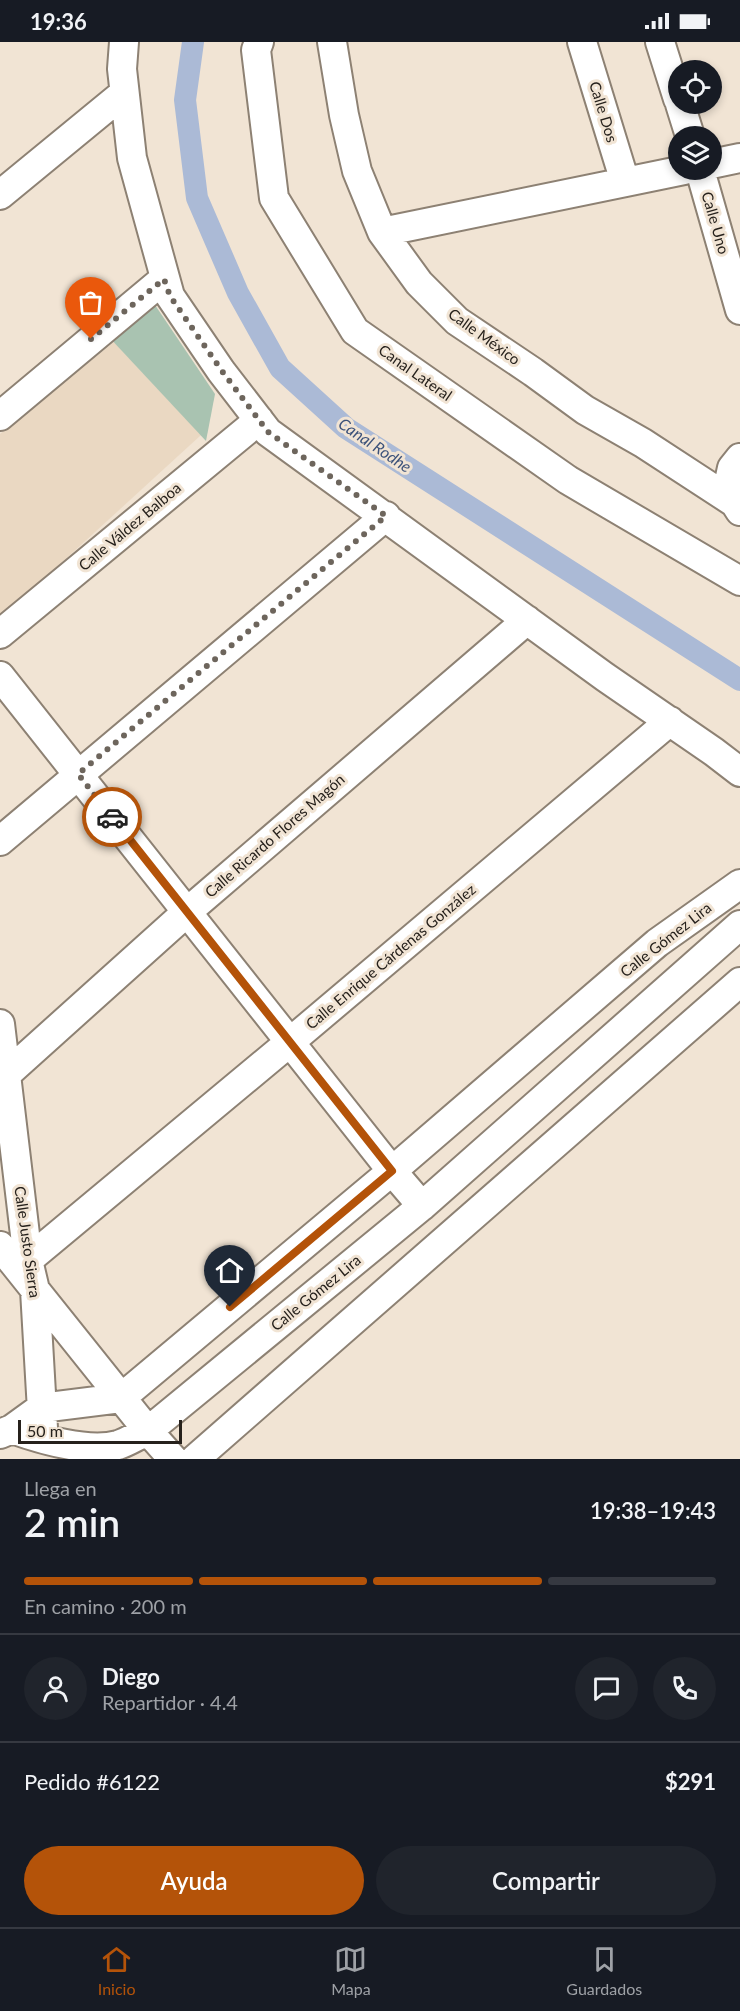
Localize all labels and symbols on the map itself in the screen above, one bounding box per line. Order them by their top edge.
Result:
street label: Calle Dos [586,79,622,144]
street label: Calle Uno [698,189,733,256]
pin [65,277,116,339]
street label: Calle México [445,304,524,368]
street label: Canal Lateral [375,340,456,404]
water label: Canal Rodhe [335,413,416,476]
street label: Calle Váldez Balboa [75,478,184,574]
street label: Calle Ricardo Flores Magón [201,770,348,901]
courier [82,787,142,847]
street label: Calle Enrique Cárdenas González [302,880,479,1033]
street label: Calle Gómez Lira [616,898,715,980]
street label: Calle Justo Sierra [11,1185,45,1299]
pin [204,1245,255,1307]
street label: Calle Gómez Lira [267,1250,364,1334]
scale bar [18,1417,182,1444]

